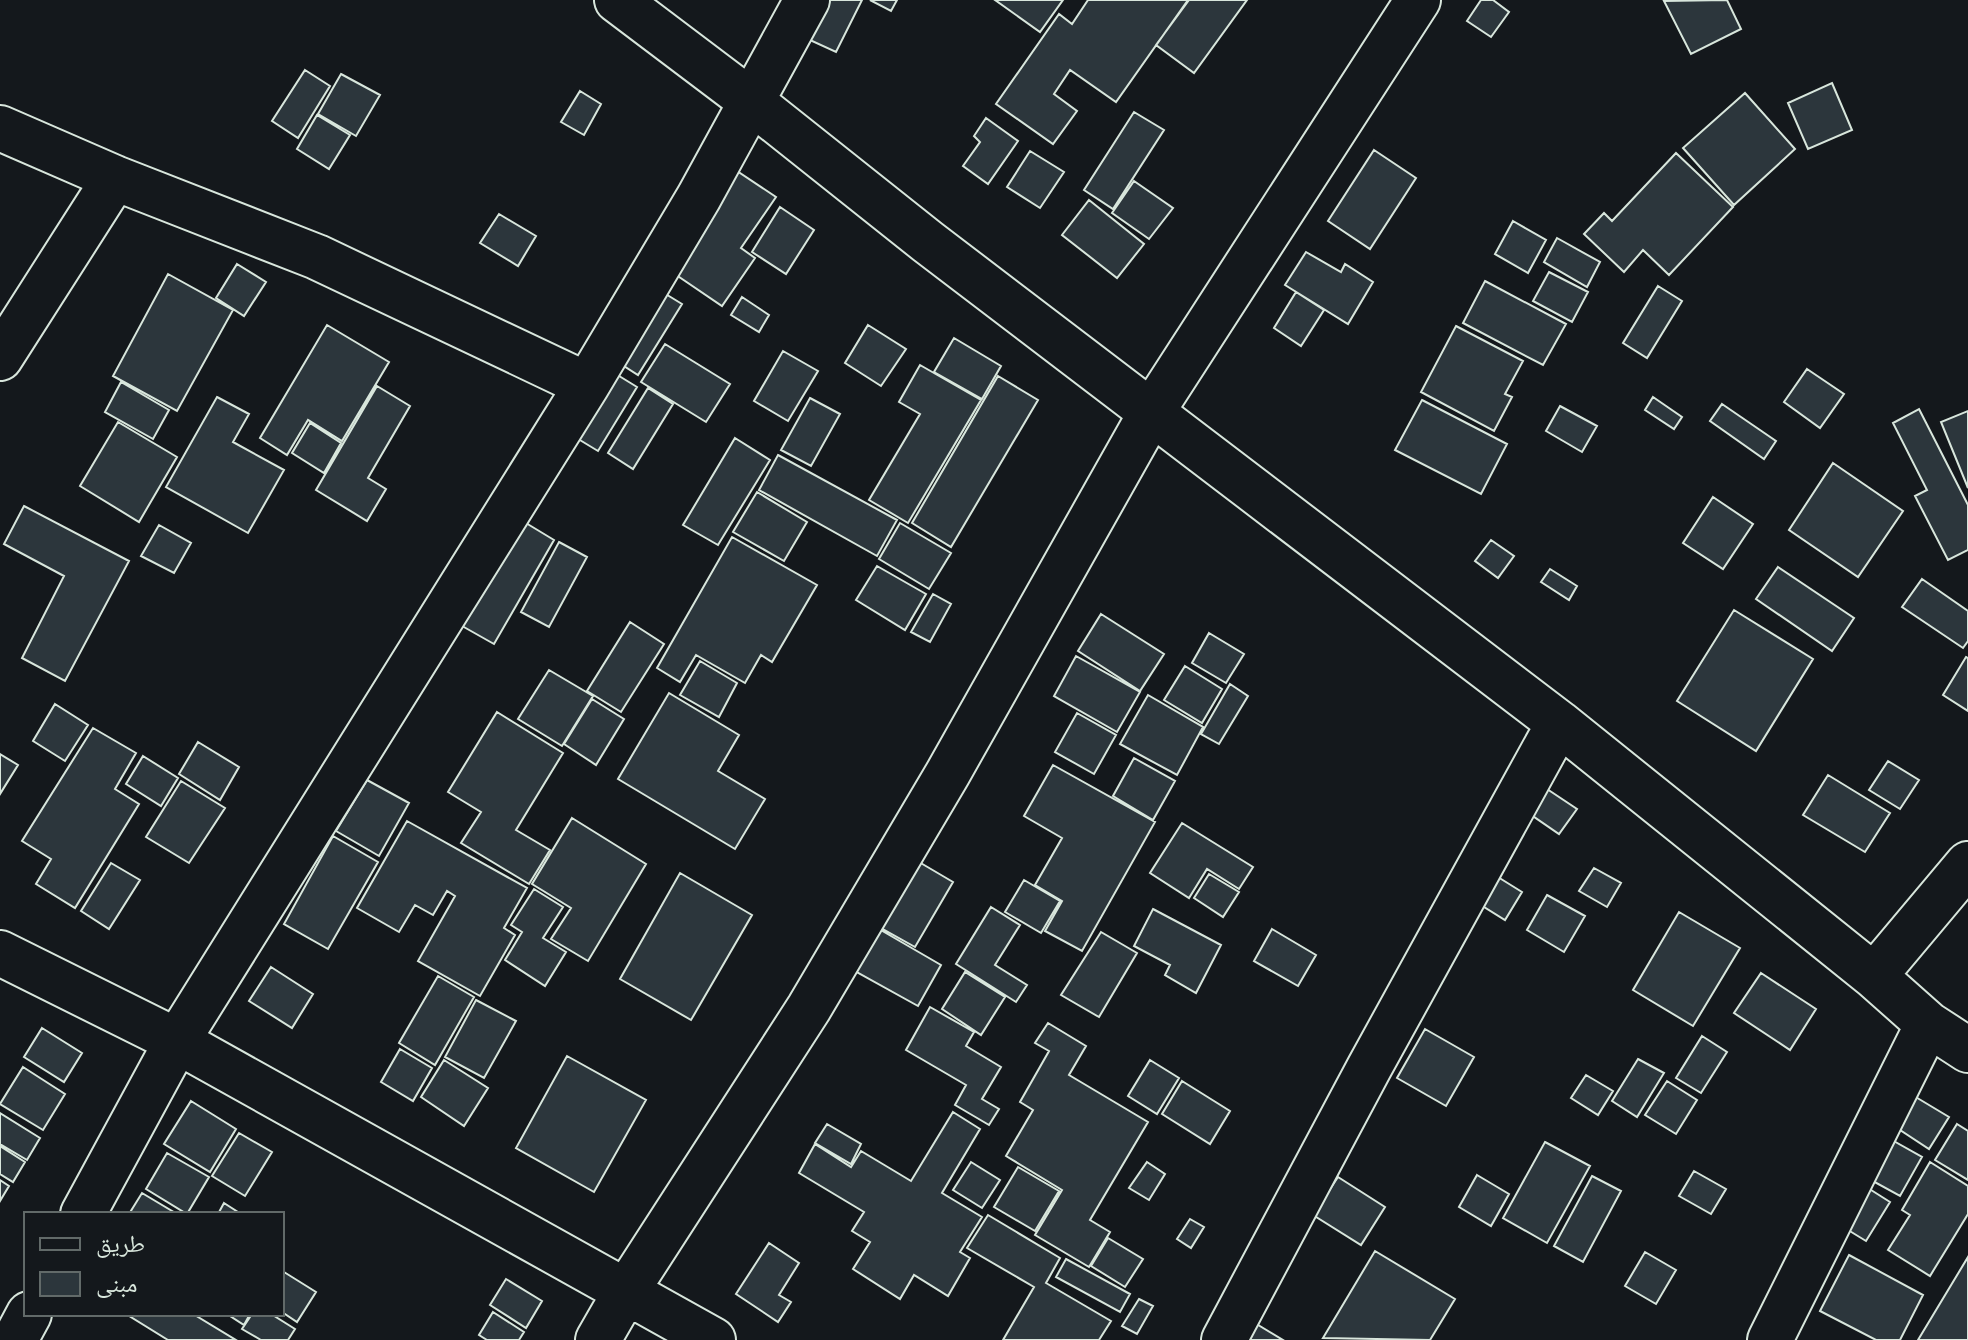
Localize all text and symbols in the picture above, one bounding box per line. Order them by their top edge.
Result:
legend [24,1212,284,1316]
text: طريق [96,1230,145,1258]
text: مبنى [96,1270,137,1298]

